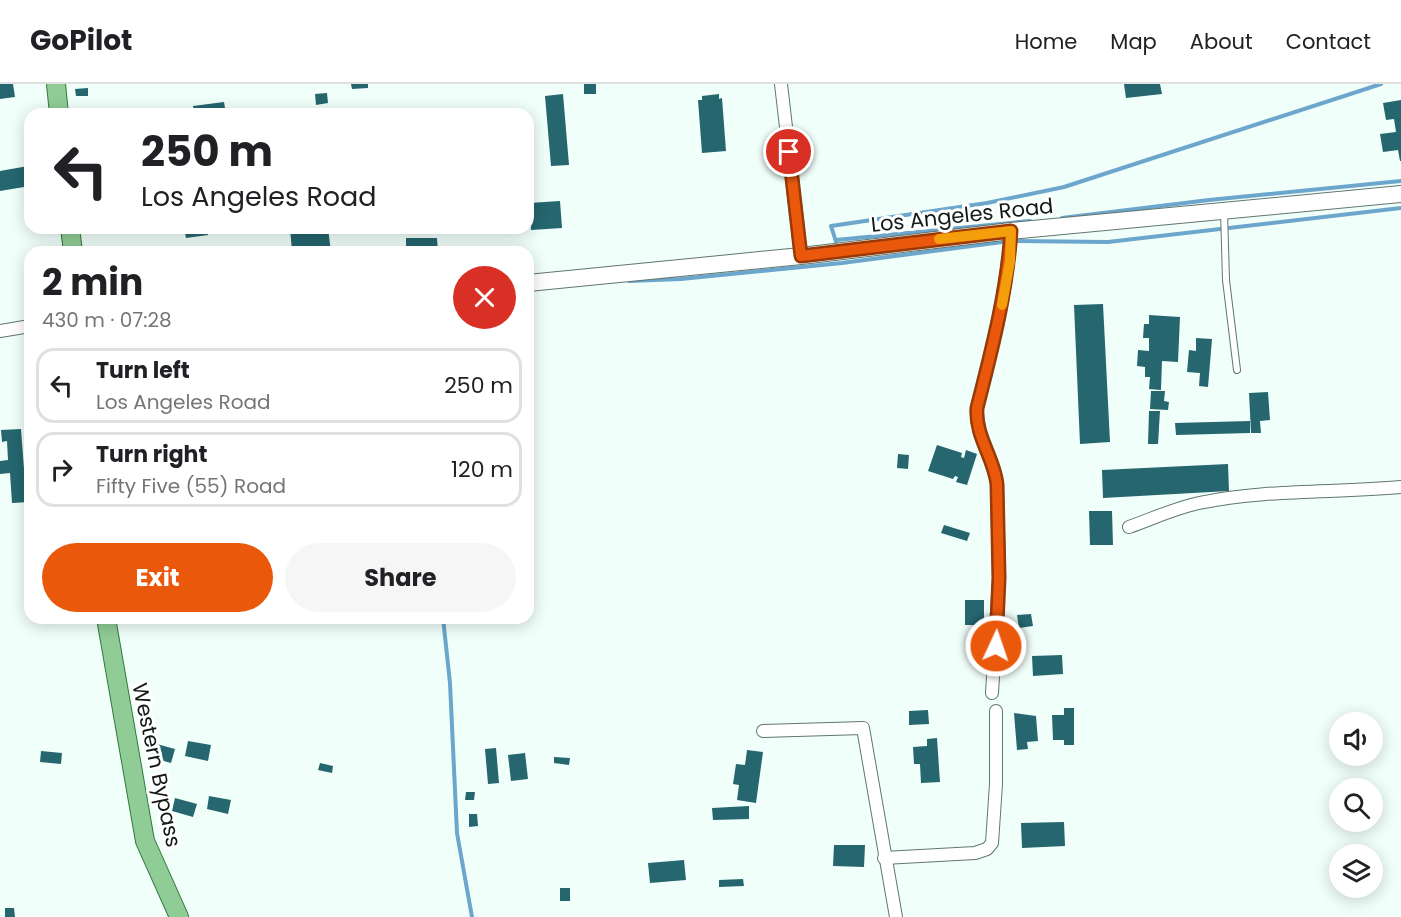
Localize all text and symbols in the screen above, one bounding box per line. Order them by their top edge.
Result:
text: GoPilot [30,21,132,60]
text: Home [1015,27,1077,56]
text: Map [1110,27,1157,56]
text: About [1190,27,1253,56]
text: Contact [1286,27,1371,56]
text: 250 m [141,122,273,181]
pin [763,126,814,177]
icon: left [42,132,120,210]
icon: arrive [772,135,805,168]
text: Los Angeles Road [141,178,377,215]
street label: Los Angeles Road [869,191,1055,239]
text: 2 min [42,257,143,308]
button: close [453,266,516,329]
text: 430 m · 07:28 [42,306,172,334]
text: Turn left [96,355,190,386]
icon: left [45,369,78,402]
text: 250 m [444,370,513,401]
text: Los Angeles Road [96,388,271,416]
text: Turn right [96,439,207,470]
icon: right [45,453,78,486]
text: 120 m [451,454,513,485]
text: Fifty Five (55) Road [96,472,286,500]
button: Exit [42,543,273,612]
button: Share [285,543,516,612]
position arrow [964,614,1028,678]
street label: Western Bypass [125,680,189,850]
map controls [1329,712,1383,898]
button: sound [1329,712,1383,766]
button: search [1329,778,1383,832]
button: layers [1329,844,1383,898]

